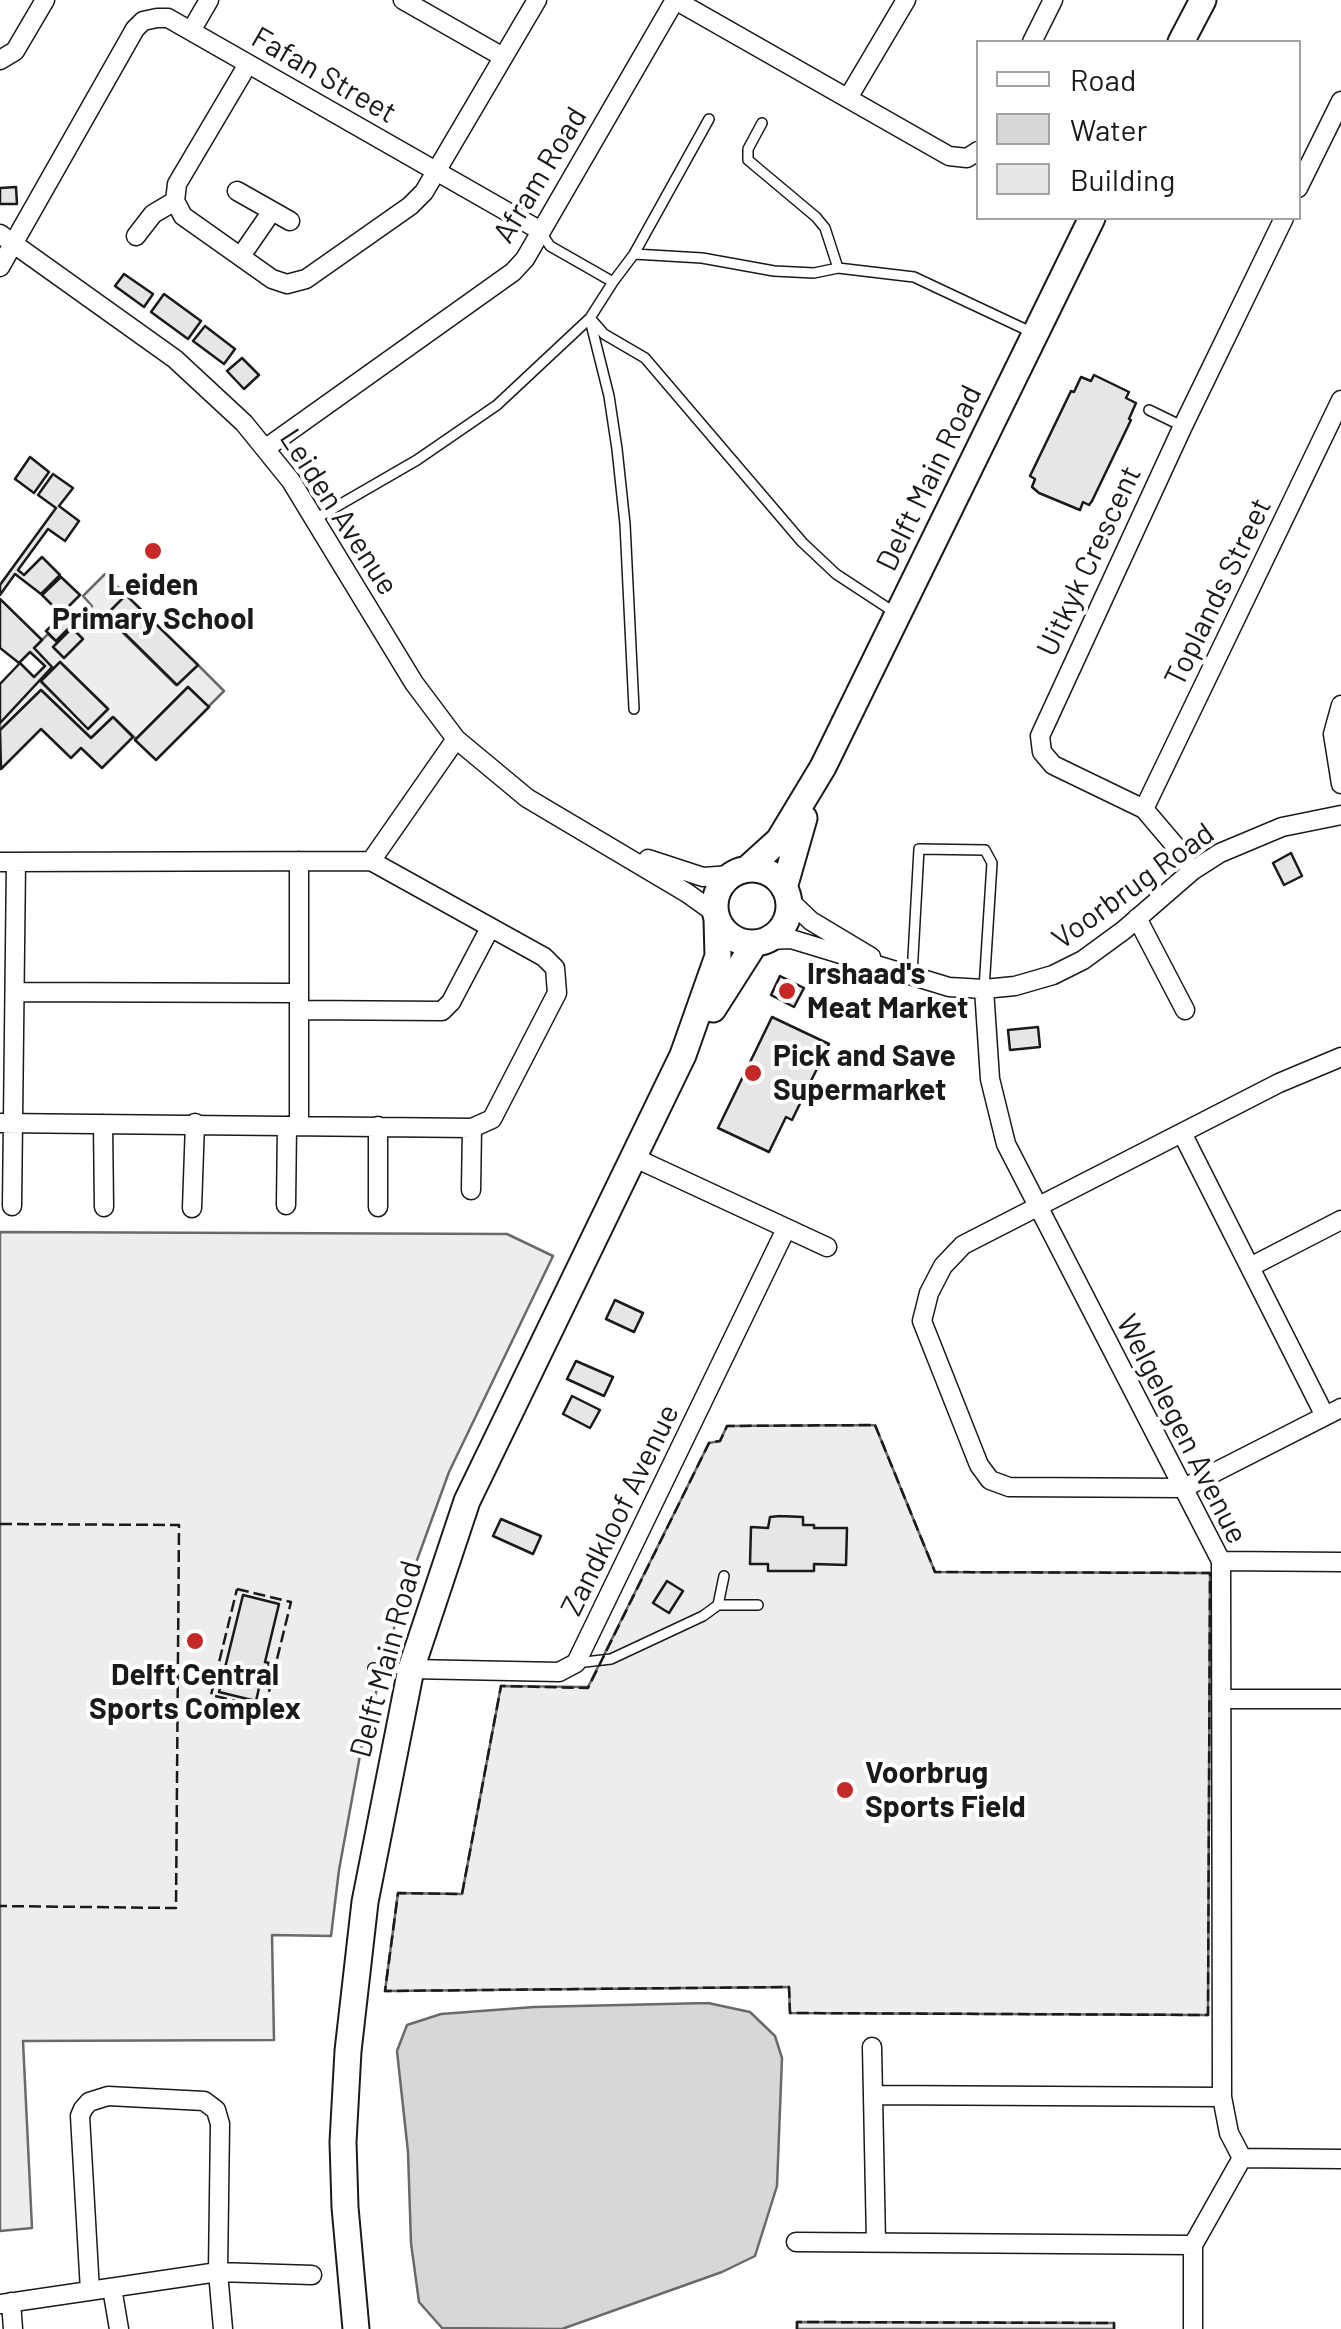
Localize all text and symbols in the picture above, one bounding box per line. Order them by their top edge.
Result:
street label: Fafan Street [245,19,403,131]
legend [976,40,1301,220]
text: Road [1070,61,1136,97]
street label: Afram Road [485,101,595,249]
text: Water [1070,111,1148,147]
text: Building [1070,161,1175,197]
street label: Delft Main Road [869,379,989,577]
street label: Leiden Avenue [272,422,406,602]
street label: Uitkyk Crescent [1029,460,1149,662]
street label: Toplands Street [1157,492,1279,692]
marker: Leiden Primary School [142,540,164,562]
place label: Leiden Primary School [52,567,254,638]
street label: Voorbrug Road [1045,815,1221,957]
place label: Irshaad's Meat Market [807,956,968,1026]
marker: Irshaad's Meat Market [776,980,798,1002]
place label: Pick and Save Supermarket [773,1038,956,1108]
marker: Pick and Save Supermarket [742,1062,764,1084]
street label: Welgelegen Avenue [1109,1308,1255,1550]
street label: Zandkloof Avenue [553,1398,687,1622]
street label: Delft Main Road [342,1557,430,1761]
marker: Delft Central Sports Complex [184,1630,206,1652]
place label: Delft Central Sports Complex [89,1657,301,1728]
place label: Voorbrug Sports Field [865,1755,1026,1826]
marker: Voorbrug Sports Field [834,1779,856,1801]

